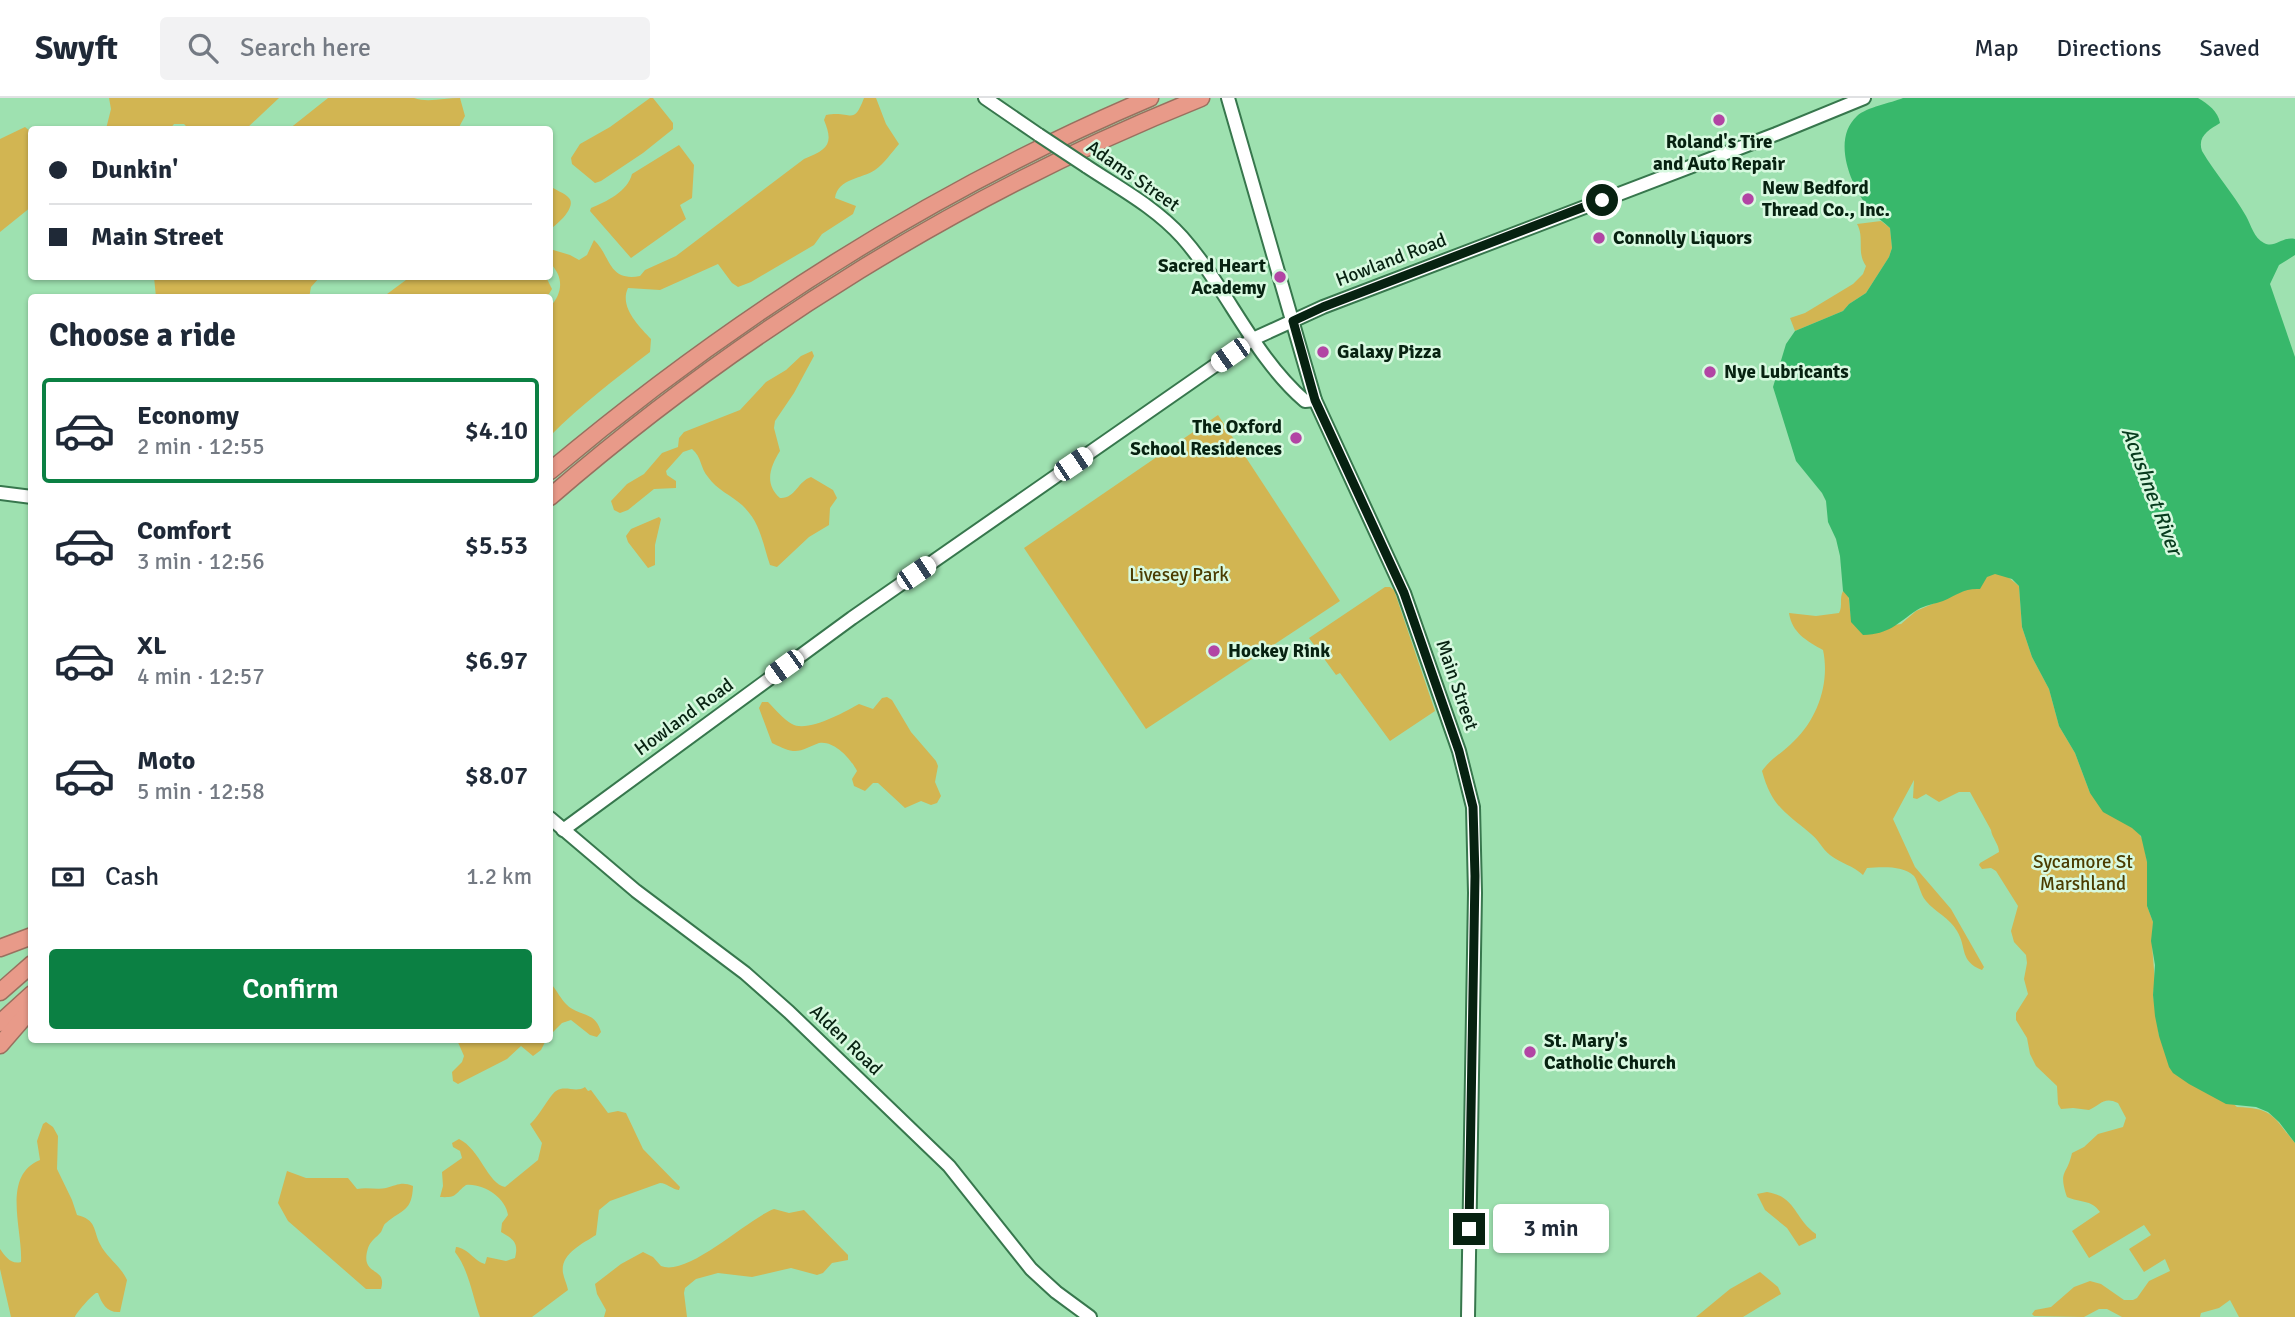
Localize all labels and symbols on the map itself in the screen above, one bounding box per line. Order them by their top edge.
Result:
marker: Roland's Tire and Auto Repair [1711,112,1727,128]
place label: Roland's Tire and Auto Repair [1653,130,1785,176]
street label: Adams Street [1082,135,1185,217]
place label: New Bedford Thread Co., Inc. [1762,176,1890,222]
route start [1586,184,1618,216]
marker: New Bedford Thread Co., Inc. [1740,191,1756,207]
place label: Connolly Liquors [1613,226,1752,250]
street label: Howland Road [1332,228,1450,292]
marker: Connolly Liquors [1591,230,1607,246]
place label: Sacred Heart Academy [1158,254,1267,300]
marker: Sacred Heart Academy [1272,269,1288,285]
car [1207,334,1254,376]
place label: Galaxy Pizza [1337,340,1442,364]
marker: Galaxy Pizza [1315,344,1331,360]
place label: Nye Lubricants [1724,360,1849,384]
marker: Nye Lubricants [1702,364,1718,380]
place label: The Oxford School Residences [1130,415,1282,461]
water label: Acushnet River [2116,424,2189,561]
marker: The Oxford School Residences [1288,430,1304,446]
car [1050,444,1097,484]
car [893,553,940,593]
park label: Livesey Park [1129,563,1229,587]
street label: Main Street [1430,637,1484,734]
place label: Hockey Rink [1228,639,1330,663]
marker: Hockey Rink [1206,643,1222,659]
car [761,646,808,688]
street label: Howland Road [630,673,738,761]
park label: Sycamore St Marshland [2033,850,2133,896]
street label: Alden Road [805,1000,887,1080]
place label: St. Mary's Catholic Church [1544,1029,1676,1075]
marker: St. Mary's Catholic Church [1522,1044,1538,1060]
callout: 3 min [1494,1204,1609,1254]
route end [1453,1213,1485,1245]

